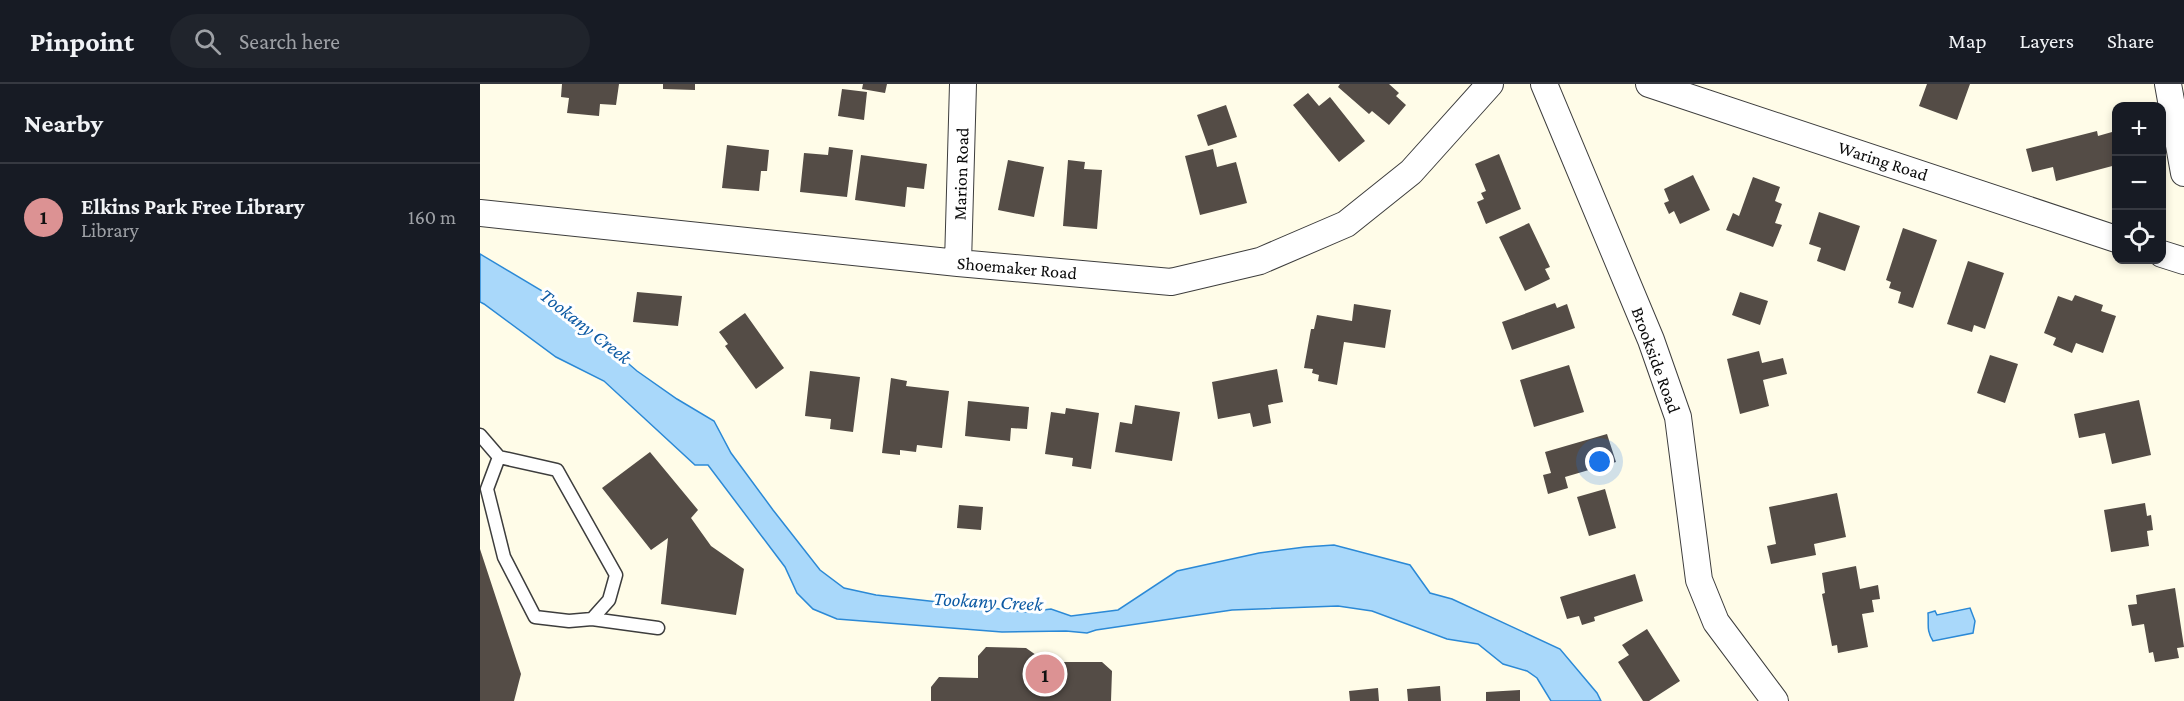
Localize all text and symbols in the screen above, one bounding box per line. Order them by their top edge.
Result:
search box [170,14,590,68]
icon: search [191,25,224,58]
text: Pinpoint [30,26,134,57]
text: Search here [239,29,340,54]
text: Map [1948,29,1987,53]
text: Layers [2020,29,2074,53]
text: Share [2107,29,2154,53]
map controls [2112,102,2166,264]
button: + [2112,102,2166,156]
text: Nearby [24,109,103,138]
street label: Marion Road [949,127,973,221]
street label: Waring Road [1835,137,1931,185]
button: − [2112,156,2166,210]
text: Elkins Park Free Library [81,194,305,219]
text: 1 [40,206,47,228]
text: 160 m [408,206,456,228]
button: locate [2112,210,2166,264]
text: Library [81,219,139,241]
street label: Shoemaker Road [956,253,1078,283]
water label: Tookany Creek [535,284,637,370]
street label: Brookside Road [1628,304,1685,416]
your location [1585,447,1614,476]
water label: Tookany Creek [933,587,1045,616]
pin: 1 [1026,652,1064,696]

